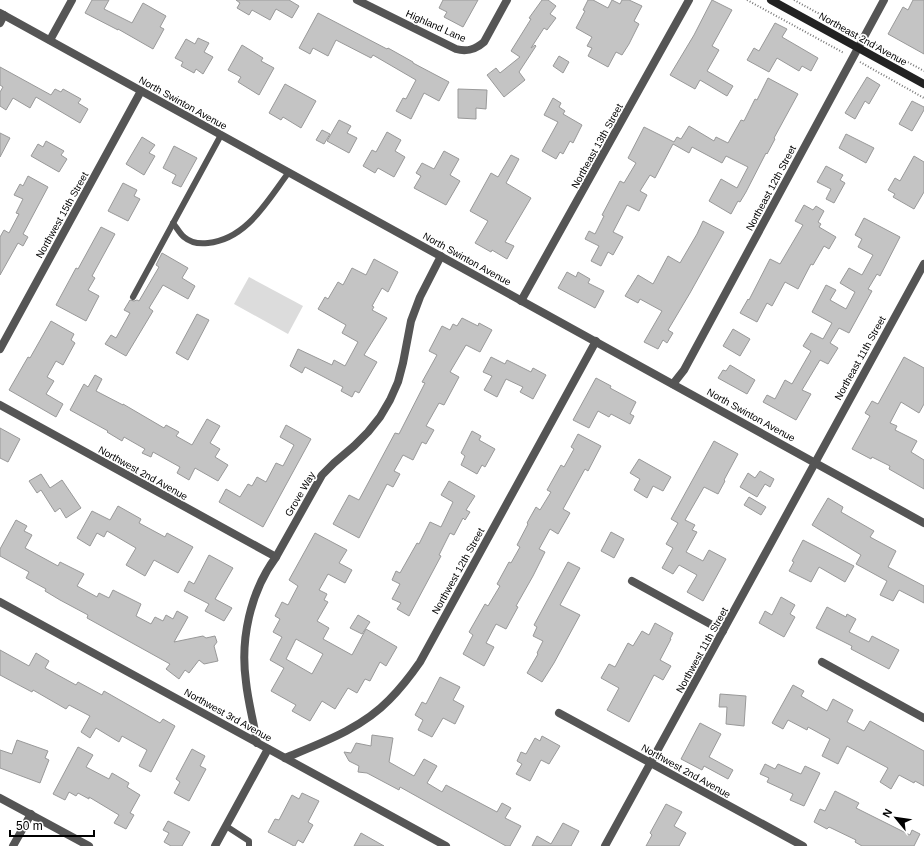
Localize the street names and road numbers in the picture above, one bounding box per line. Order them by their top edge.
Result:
street label: Highland Lane [404,8,468,44]
street label: Northeast 2nd Avenue [817,10,909,68]
street label: North Swinton Avenue [137,74,229,132]
street label: Northeast 13th Street [569,102,625,190]
street label: Northeast 12th Street [744,143,798,233]
street label: Northwest 15th Street [34,170,90,260]
street label: North Swinton Avenue [421,230,513,288]
street label: Northeast 11th Street [832,314,888,402]
street label: North Swinton Avenue [705,386,797,444]
street label: Northwest 2nd Avenue [96,444,190,502]
street label: Grove Way [283,470,317,518]
street label: Northwest 12th Street [430,526,486,616]
street label: Northwest 11th Street [674,605,730,695]
street label: Northwest 3rd Avenue [182,686,274,744]
street label: Northwest 2nd Avenue [639,742,733,800]

